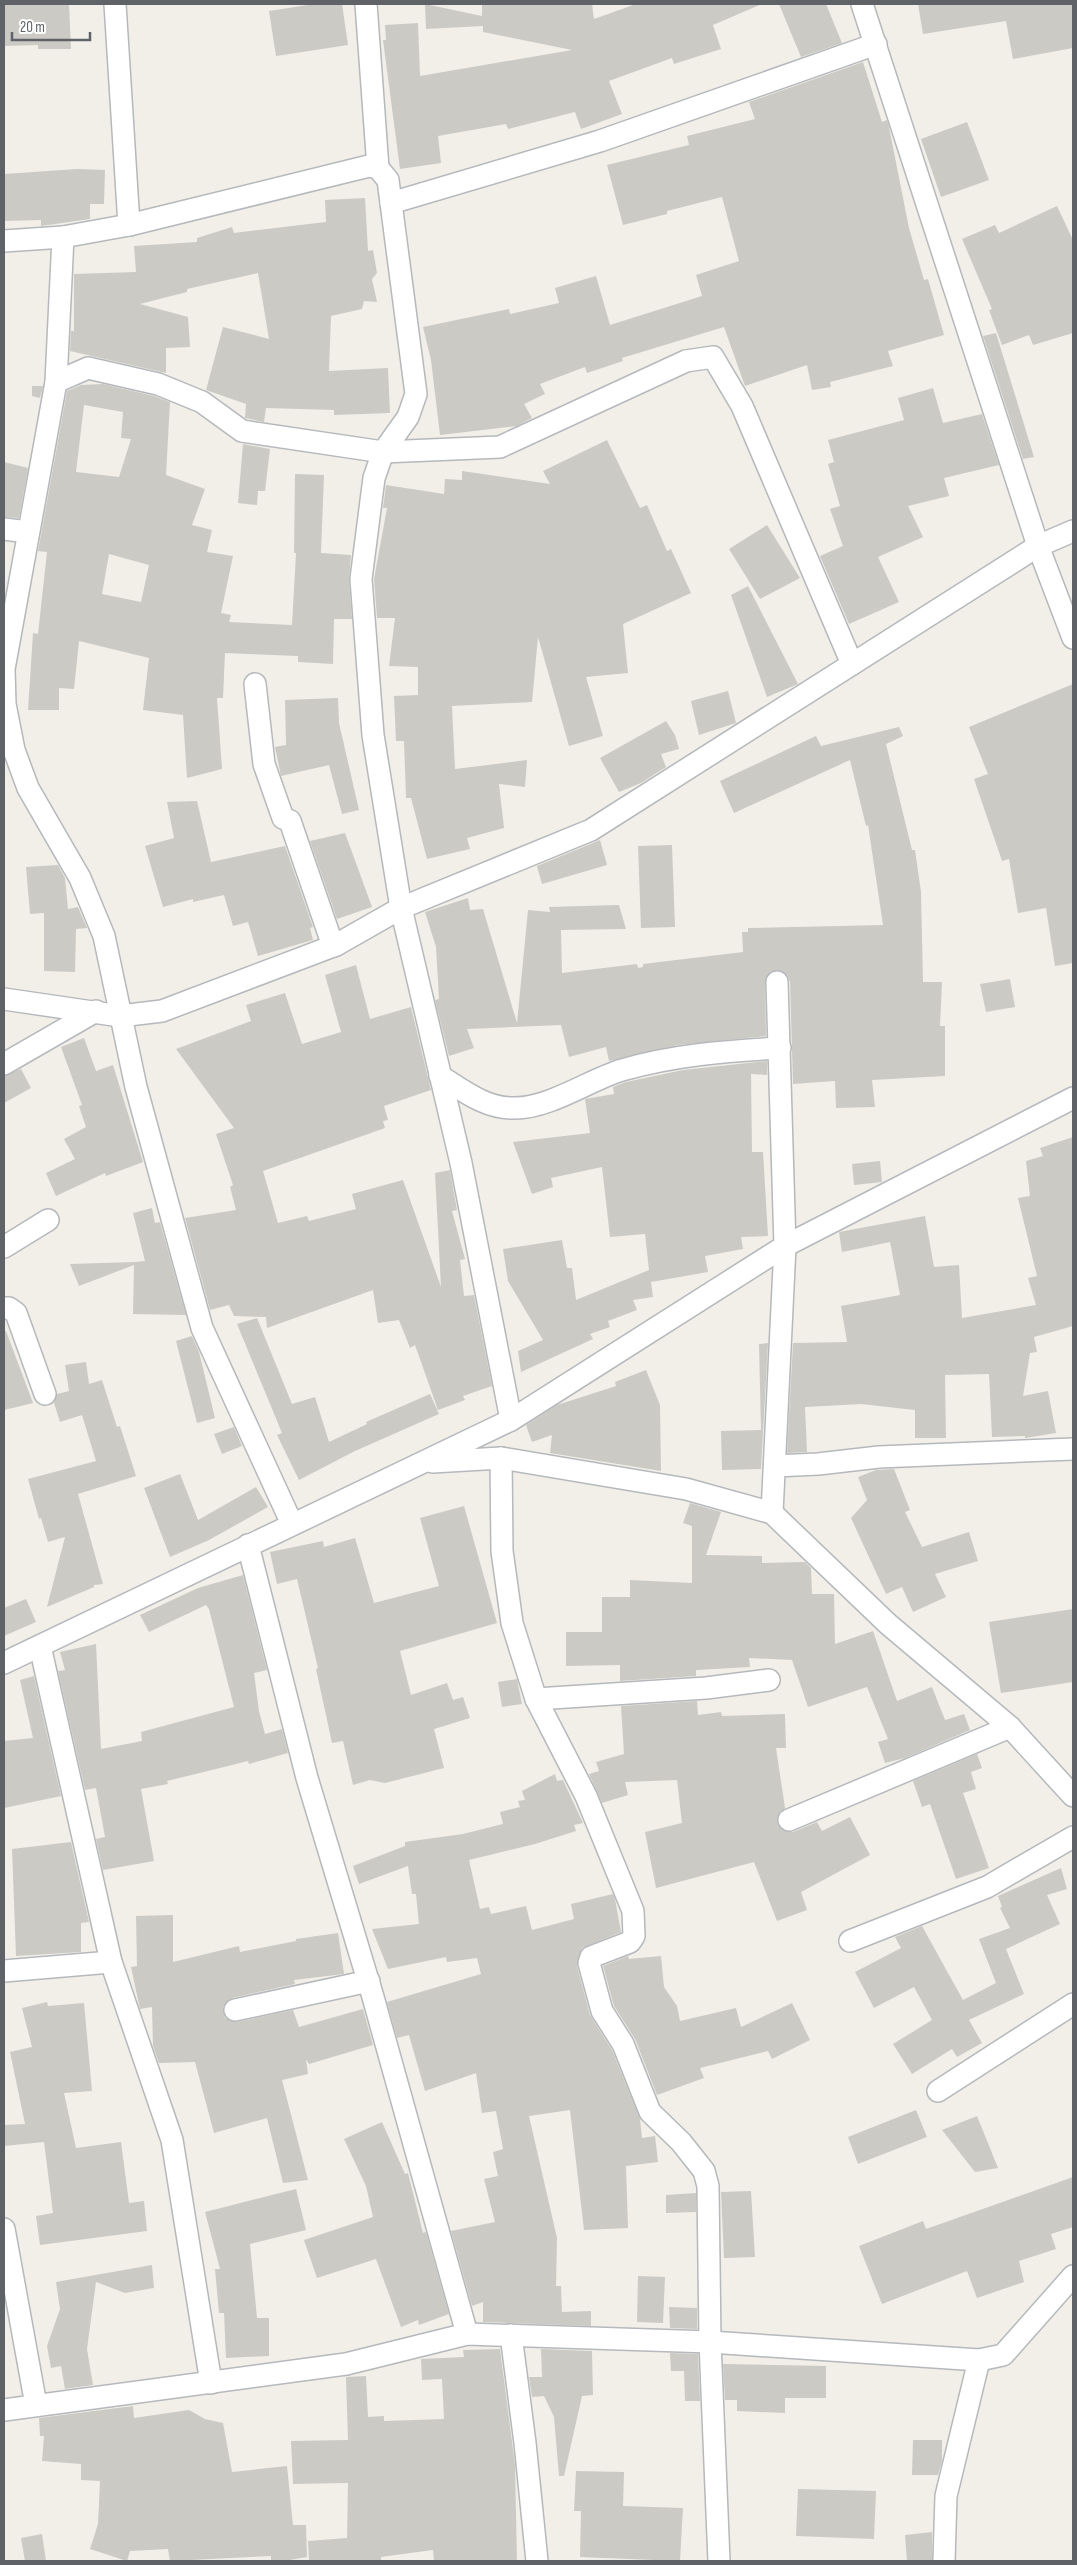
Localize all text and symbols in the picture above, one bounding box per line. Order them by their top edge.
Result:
scale bar [12,10,90,42]
text: 20 m [20,18,45,37]

